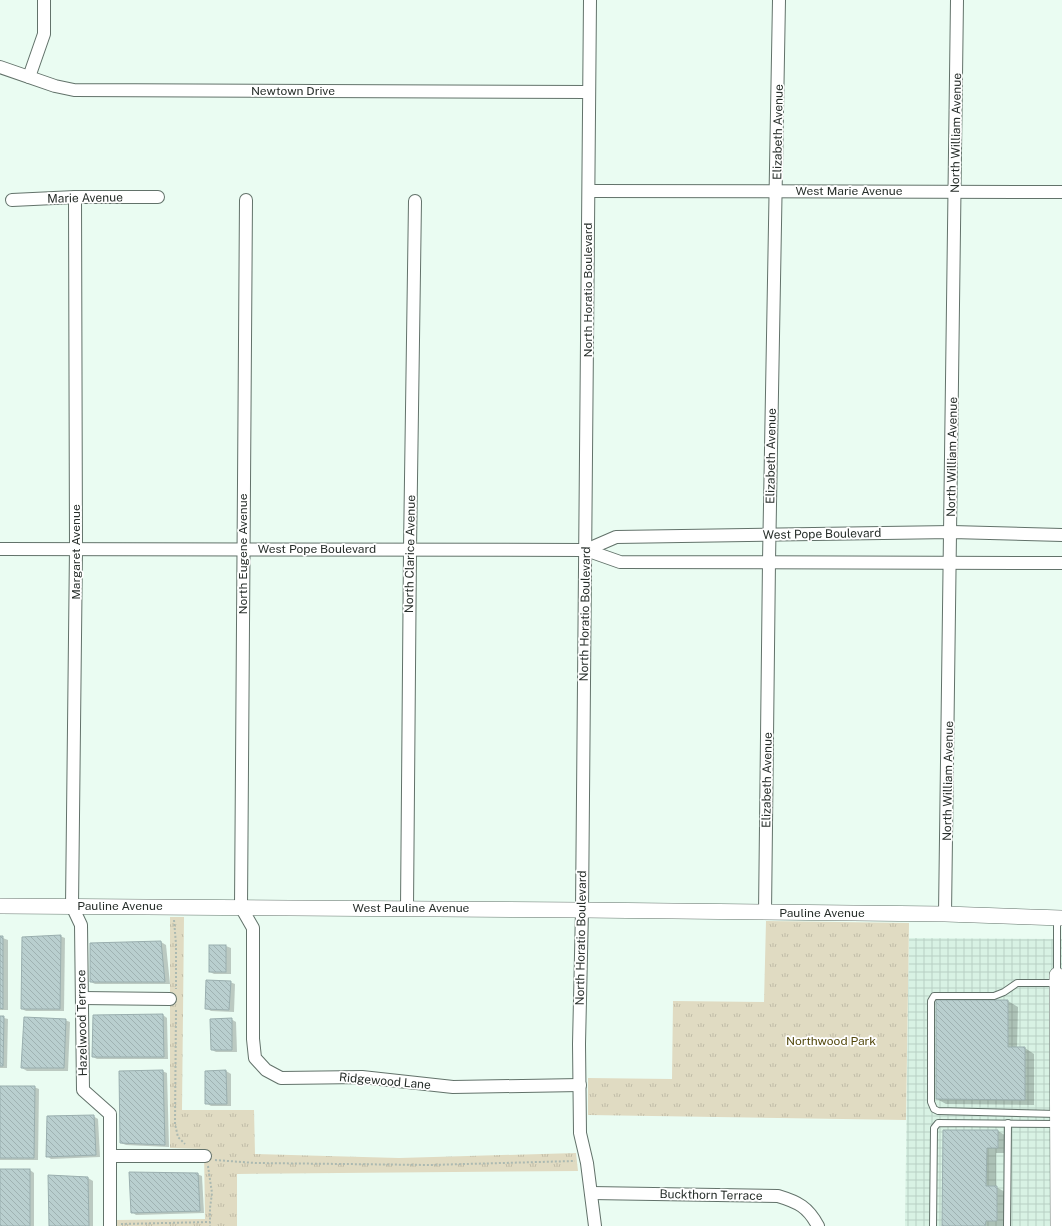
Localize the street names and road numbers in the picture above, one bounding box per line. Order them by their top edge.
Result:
street label: North William Avenue [948,73,964,193]
street label: Newtown Drive [251,84,335,98]
street label: Elizabeth Avenue [770,84,786,180]
street label: West Marie Avenue [796,184,903,198]
street label: Marie Avenue [47,190,123,206]
street label: North Horatio Boulevard [581,223,595,358]
street label: North William Avenue [944,397,960,517]
street label: Elizabeth Avenue [763,408,779,504]
street label: North Eugene Avenue [236,493,250,614]
street label: North Clarice Avenue [402,495,418,613]
street label: Margaret Avenue [69,504,83,600]
street label: West Pope Boulevard [763,526,881,542]
street label: West Pope Boulevard [258,542,376,556]
street label: North Horatio Boulevard [577,546,593,682]
street label: North William Avenue [940,721,956,841]
street label: Elizabeth Avenue [759,732,775,828]
street label: North Horatio Boulevard [573,870,589,1006]
street label: Pauline Avenue [77,899,163,913]
street label: West Pauline Avenue [353,901,470,915]
street label: Pauline Avenue [779,906,865,920]
street label: Hazelwood Terrace [74,969,90,1076]
street label: Ridgewood Lane [339,1070,432,1092]
street label: Buckthorn Terrace [659,1187,763,1203]

